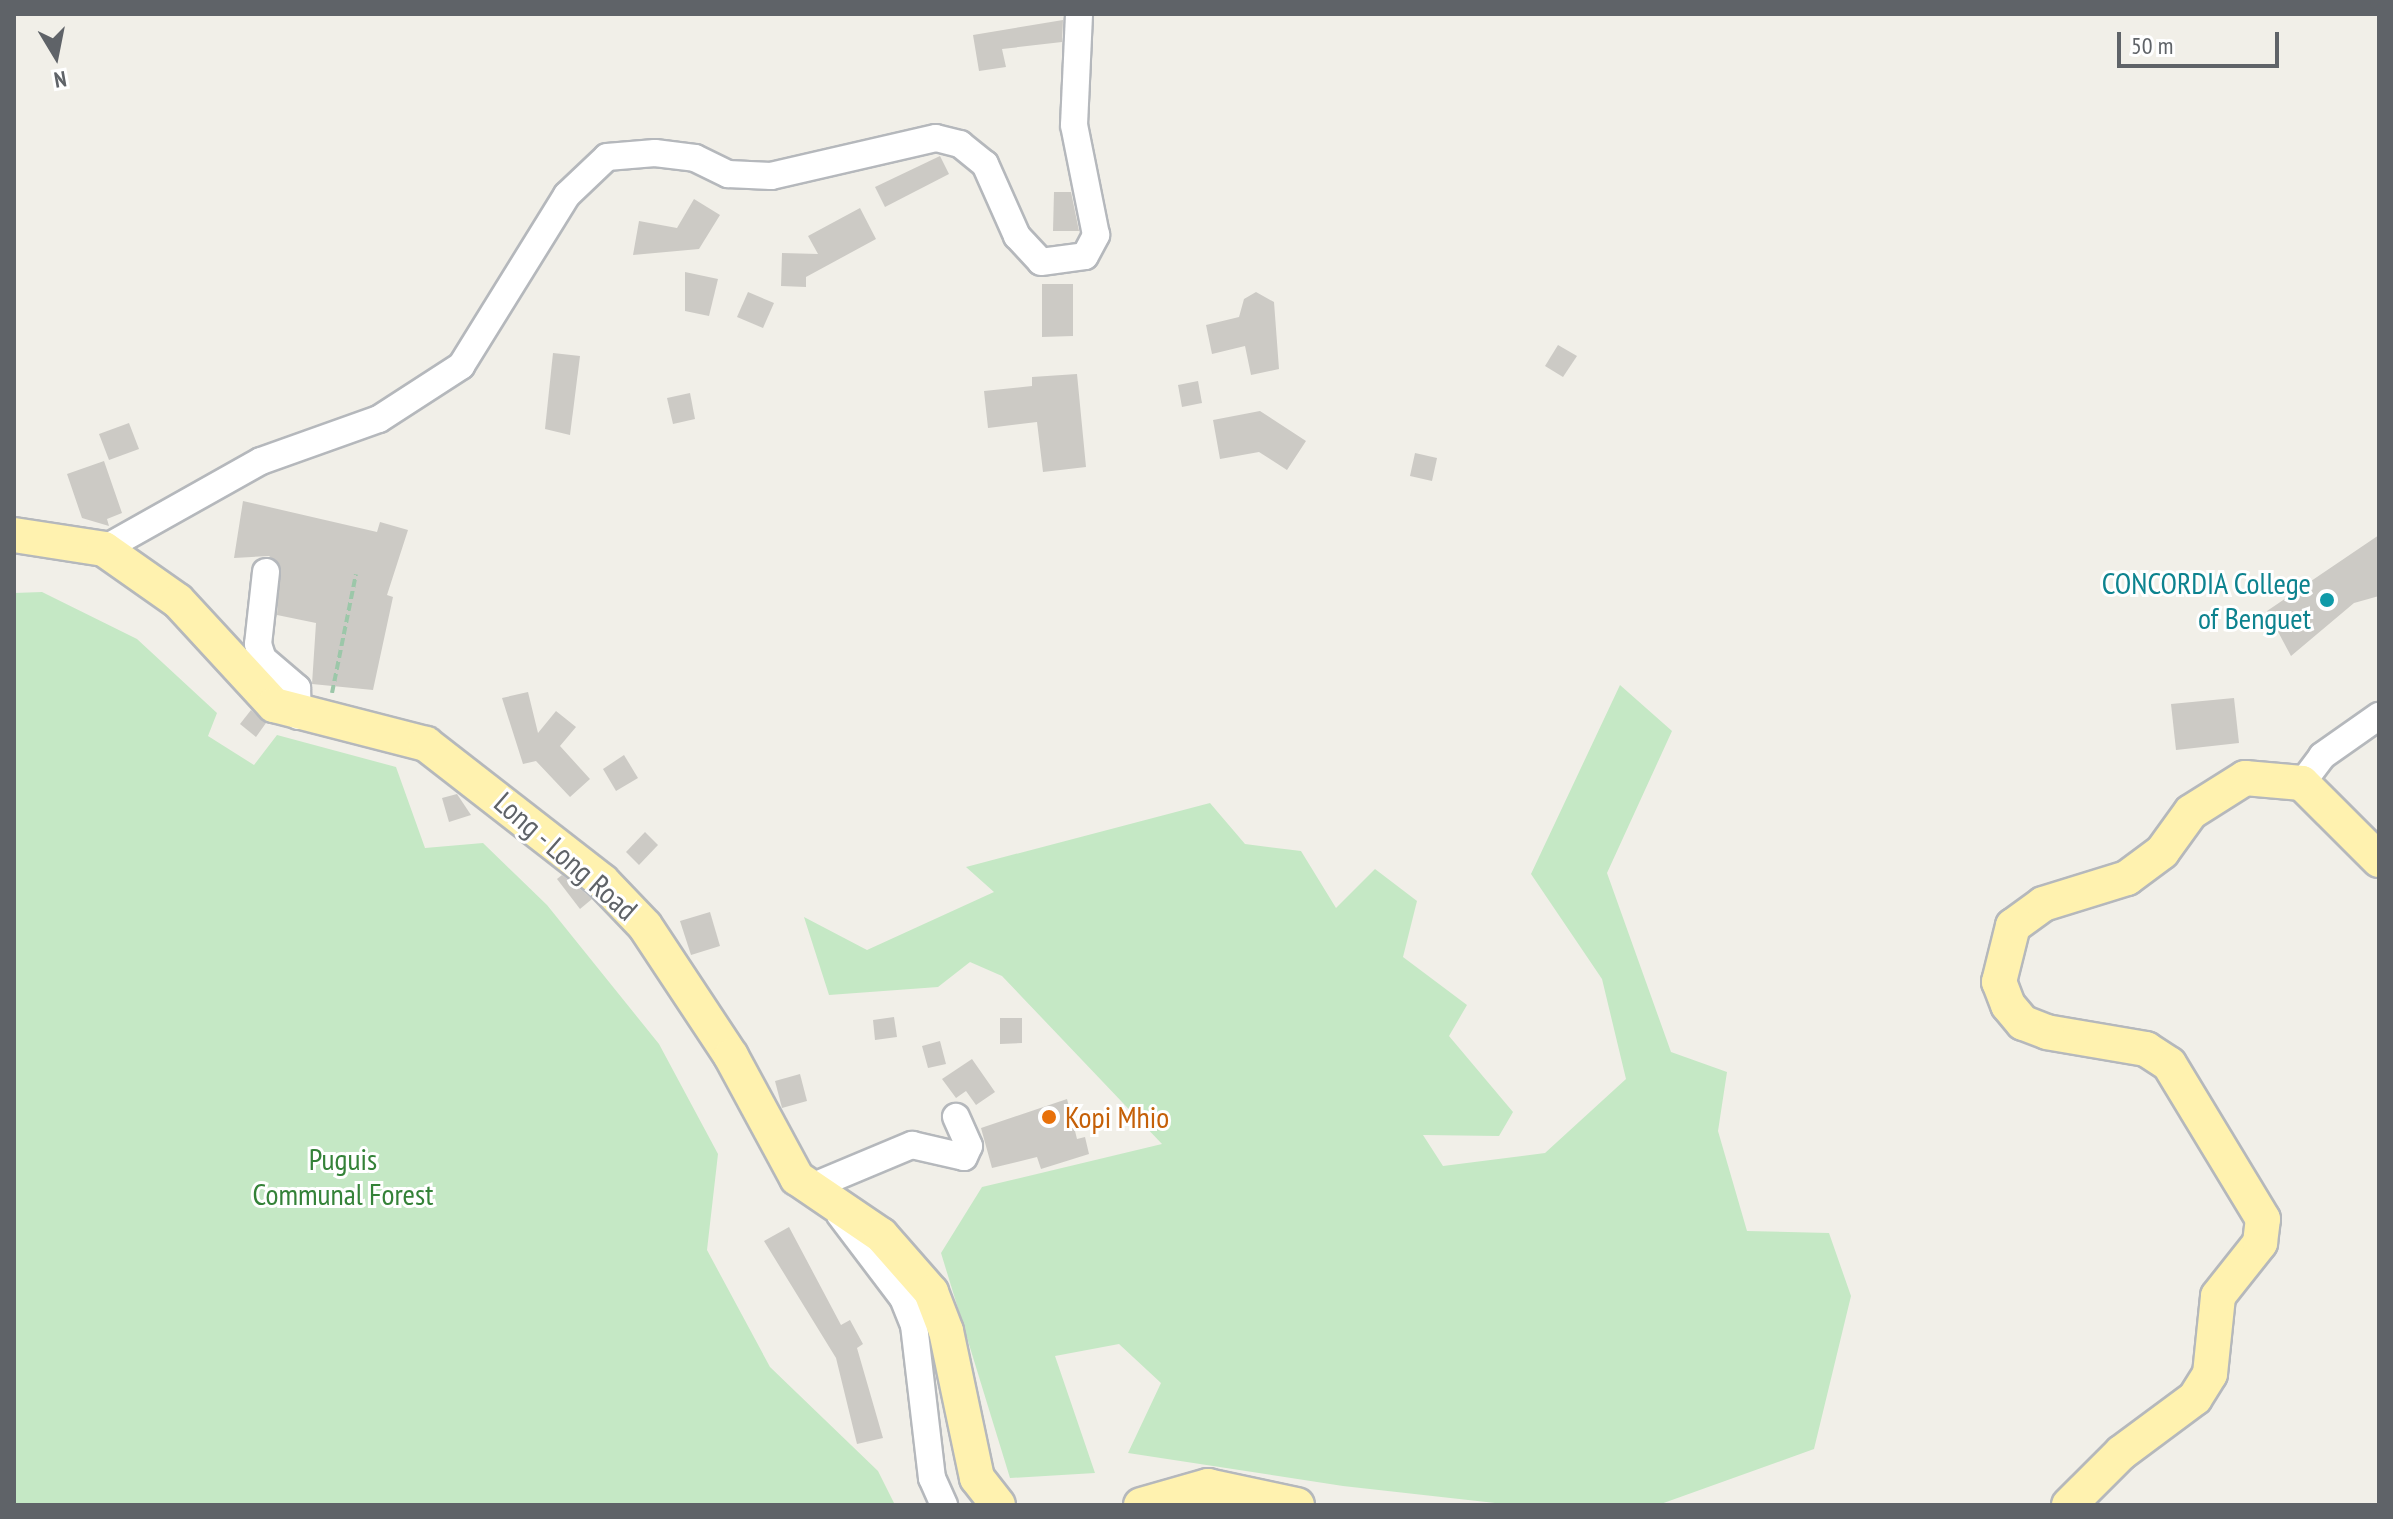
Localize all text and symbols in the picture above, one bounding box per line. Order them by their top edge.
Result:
north arrow [16,16,96,96]
scale bar [2121,16,2283,66]
text: 50 m [2131,30,2173,61]
text: N [52,65,68,94]
place label: CONCORDIA College of Benguet [2101,565,2311,636]
marker: CONCORDIA College of Benguet [2318,591,2336,609]
street label: Long - Long Road [486,784,646,928]
place label: Kopi Mhio [1065,1099,1169,1135]
marker: Kopi Mhio [1040,1108,1058,1126]
park label: Puguis Communal Forest [253,1141,433,1212]

